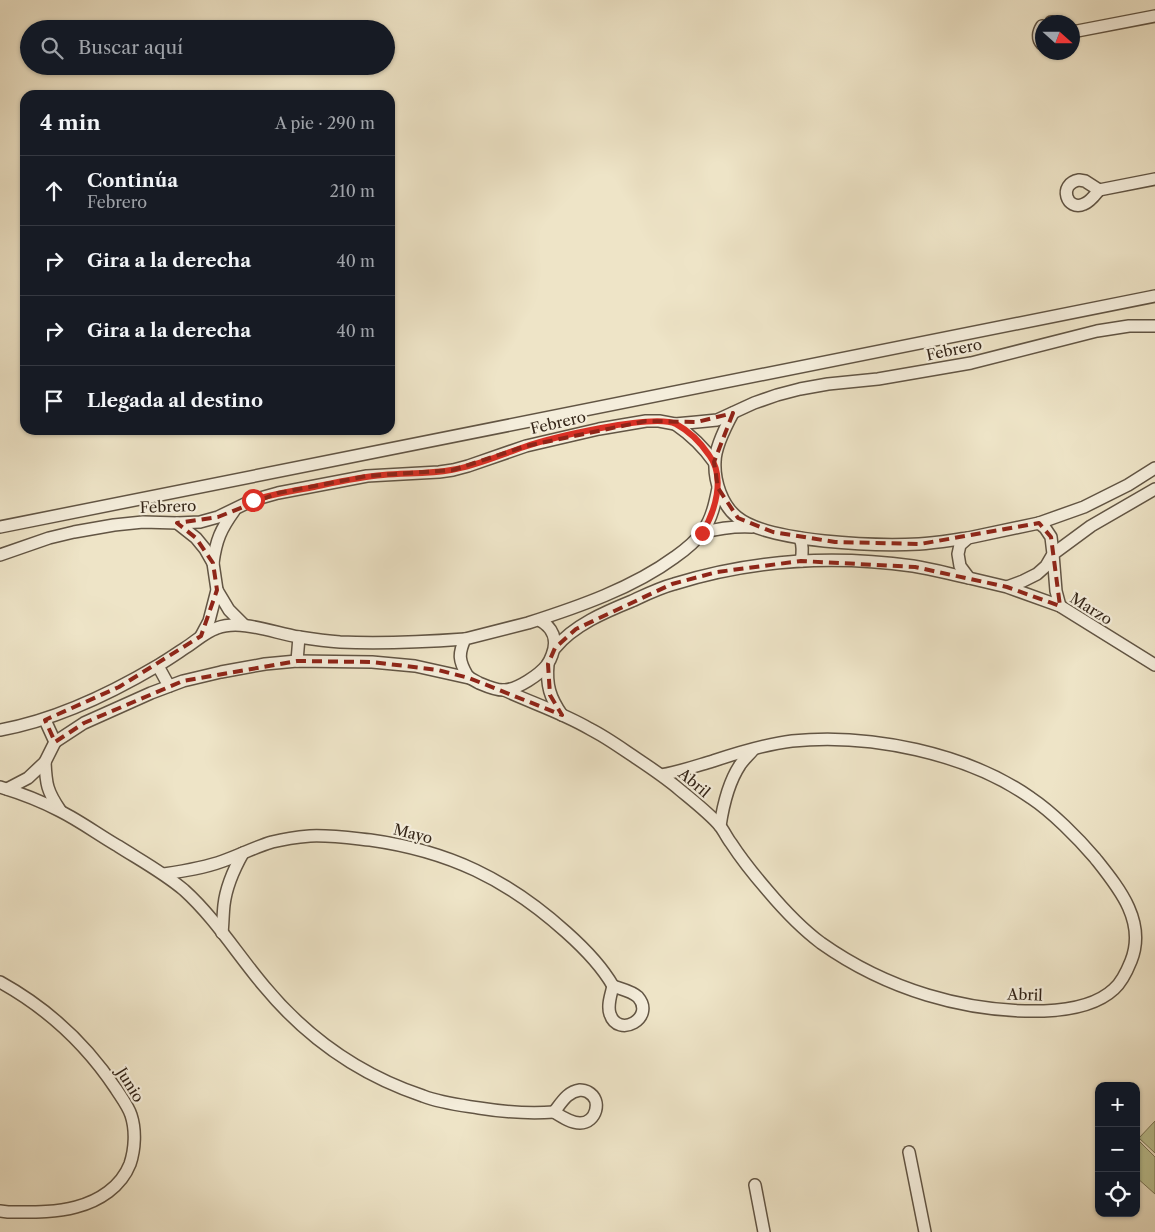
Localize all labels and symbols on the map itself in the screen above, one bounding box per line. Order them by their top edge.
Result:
north arrow [1035,15,1080,60]
street label: Febrero [924,334,983,365]
street label: Febrero [528,407,588,438]
route start [242,489,265,512]
street label: Febrero [139,496,197,517]
route end [691,522,714,545]
street label: Marzo [1067,588,1116,629]
street label: Abril [674,763,714,802]
street label: Mayo [392,819,435,848]
street label: Abril [1006,984,1044,1005]
street label: Junio [111,1062,148,1106]

